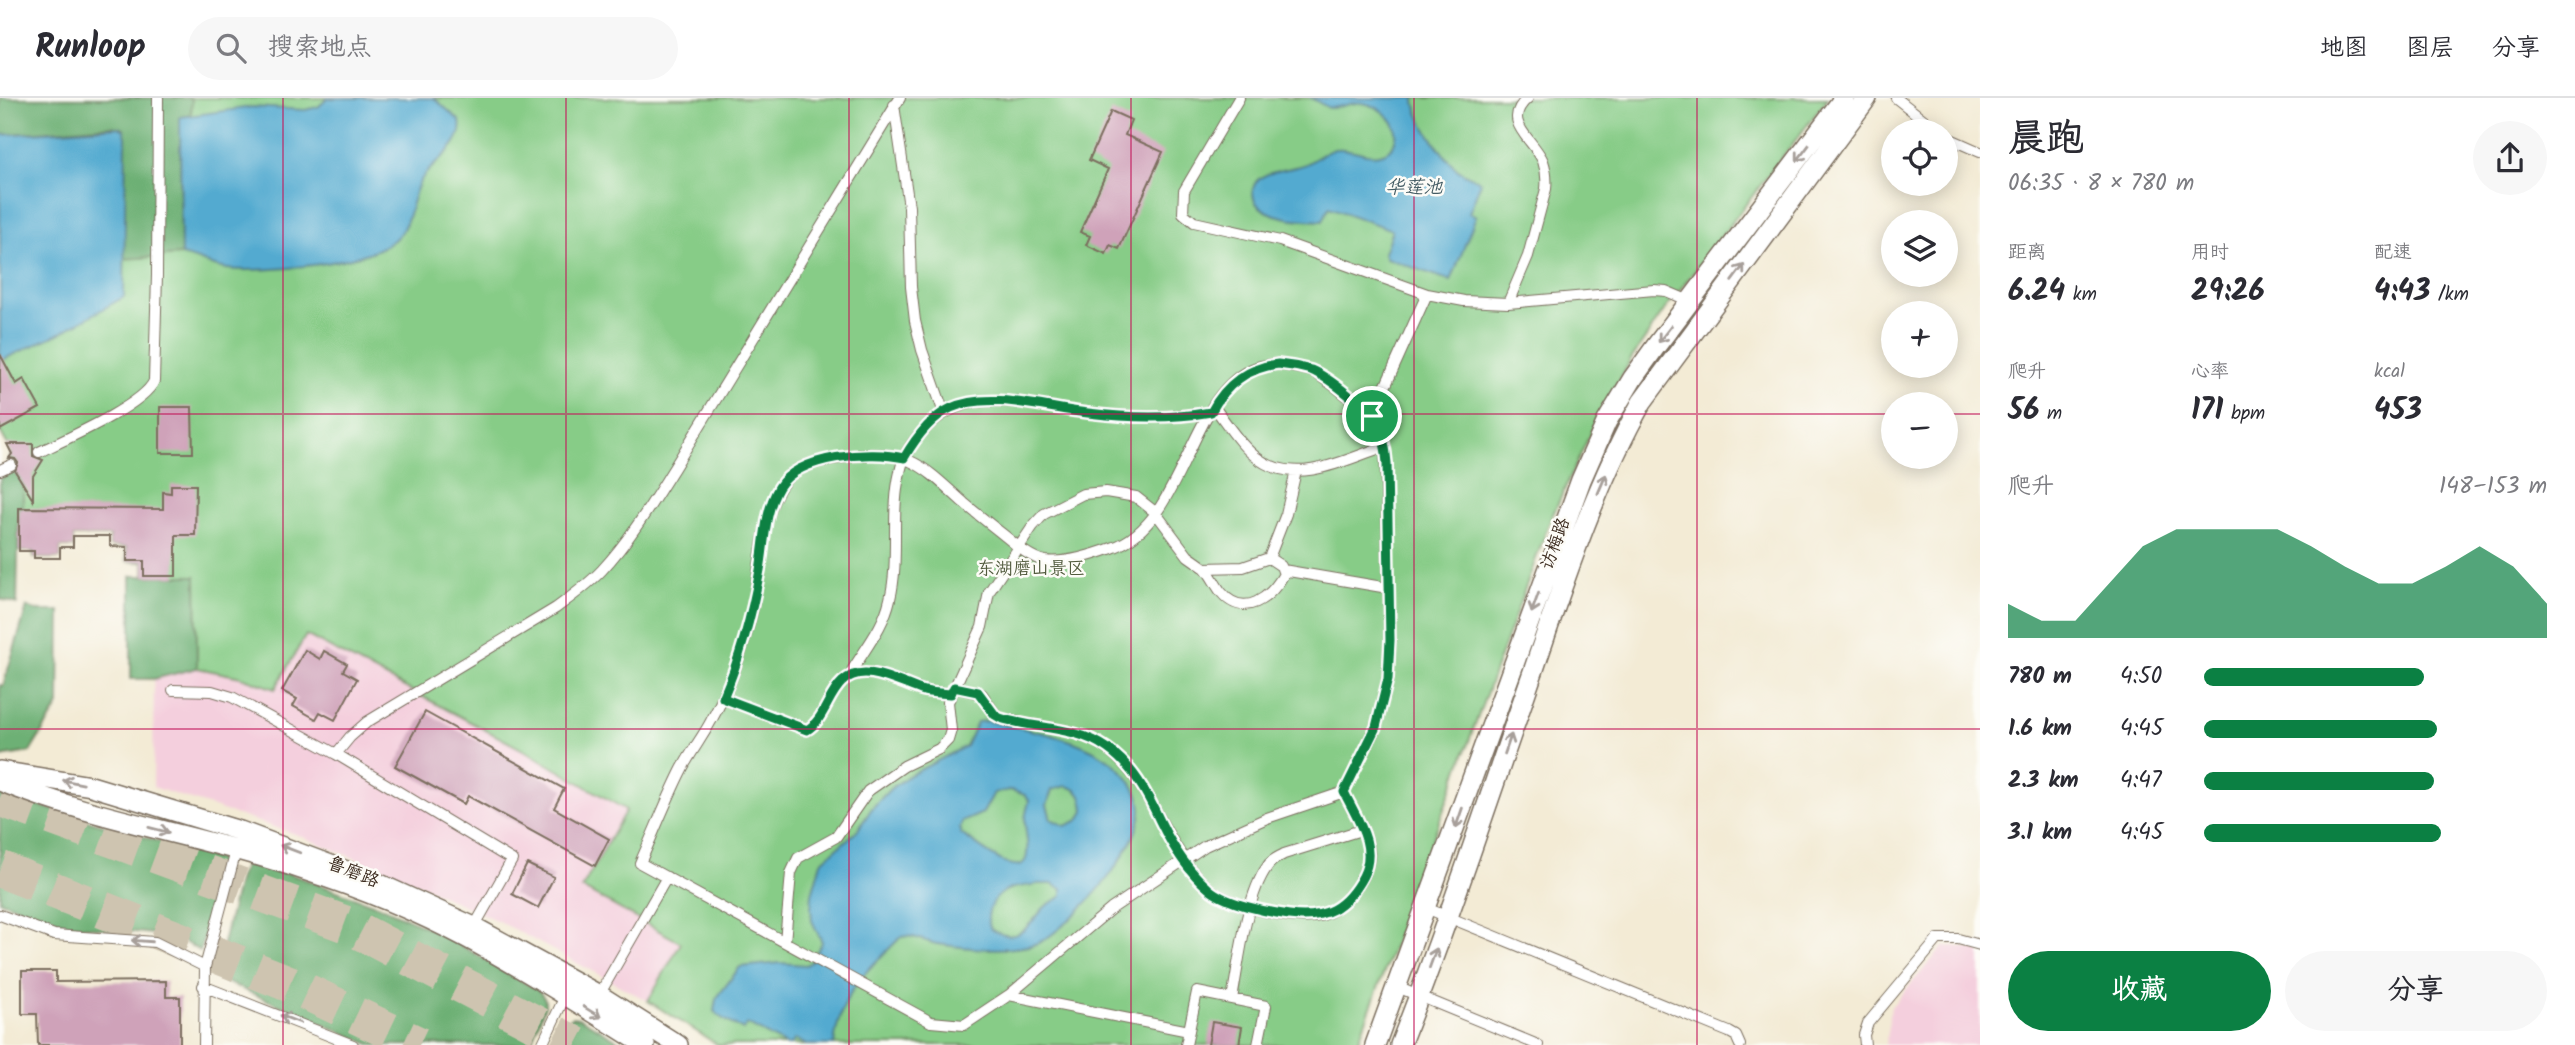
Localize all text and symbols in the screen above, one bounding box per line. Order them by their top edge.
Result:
search box [188,17,678,80]
text: Runloop [35,22,146,75]
text: 搜索地点 [268,27,372,69]
icon: search [212,29,250,67]
text: 地图 [2320,29,2368,68]
text: 图层 [2406,29,2454,68]
text: 分享 [2492,29,2540,68]
text: 晨跑 [2008,110,2084,170]
map controls [1881,119,1958,469]
button: locate [1881,119,1958,196]
button: share [2473,121,2547,195]
one-way arrow [1795,143,1810,161]
text: 06:35 · 8 × 780 m [2008,166,2194,202]
water label: 华莲池 [1385,173,1443,203]
button: layers [1881,210,1958,287]
text: 距离 [2008,238,2046,268]
text: 用时 [2191,238,2229,268]
text: 配速 [2374,238,2412,268]
one-way arrow [1730,264,1745,282]
text: 6.24 [2008,268,2065,316]
text: 29:26 [2191,268,2265,316]
text: 4:43 [2374,268,2431,316]
text: km [2065,280,2097,310]
text: /km [2431,280,2469,310]
button: + [1881,301,1958,378]
one-way arrow [1658,324,1673,343]
text: 爬升 [2008,357,2046,387]
text: 心率 [2191,357,2229,387]
text: kcal [2374,357,2405,387]
pin [1342,386,1402,446]
text: 56 [2008,387,2039,435]
text: 171 [2191,387,2223,435]
text: 453 [2374,387,2422,435]
button: − [1881,392,1958,469]
icon: arrive [1353,397,1391,435]
text: m [2039,399,2062,429]
text: bpm [2223,399,2265,429]
text: 爬升 [2008,469,2054,505]
text: 148–153 m [2439,469,2547,505]
one-way arrow [1596,473,1609,495]
street label: 访梅路 [1533,514,1579,574]
park label: 东湖磨山景区 [977,555,1085,584]
one-way arrow [1527,592,1540,614]
text: 780 m [2008,659,2072,695]
text: 4:50 [2120,659,2162,695]
text: 1.6 km [2008,711,2072,747]
text: 4:45 [2120,711,2163,747]
one-way arrow [1503,733,1515,755]
text: 2.3 km [2008,763,2078,799]
text: 4:47 [2120,763,2162,799]
one-way arrow [62,775,85,789]
one-way arrow [1452,806,1464,828]
text: 3.1 km [2008,815,2072,851]
text: 4:45 [2120,815,2163,851]
one-way arrow [147,824,170,837]
one-way arrow [280,841,302,854]
street label: 鲁磨路 [323,849,383,897]
one-way arrow [132,934,154,947]
one-way arrow [1428,948,1440,970]
button: 收藏 [2008,951,2271,1031]
button: 分享 [2285,951,2547,1031]
one-way arrow [581,1005,601,1019]
one-way arrow [280,1012,301,1025]

